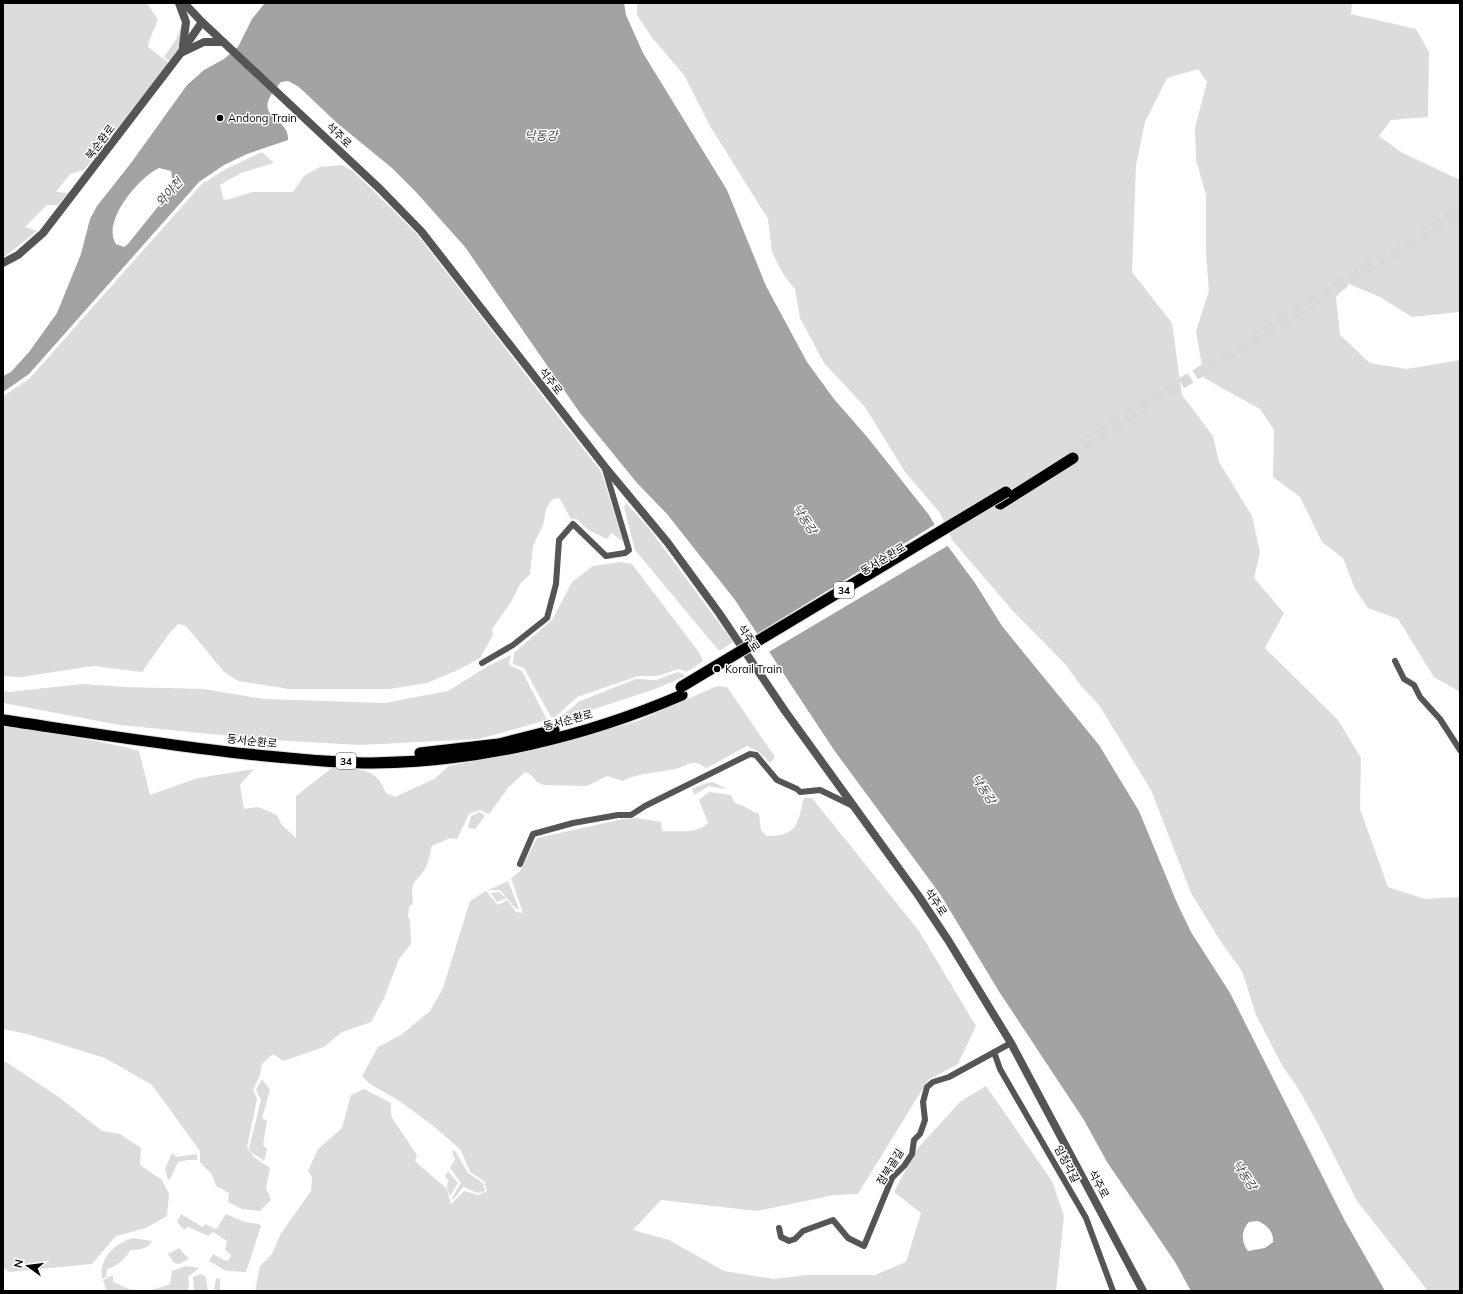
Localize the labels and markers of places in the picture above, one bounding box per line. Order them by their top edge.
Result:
place label: Andong Train [228,111,297,125]
marker: Andong Train [215,113,225,123]
place label: Korail Train [725,662,782,676]
marker: Korail Train [712,664,722,674]

